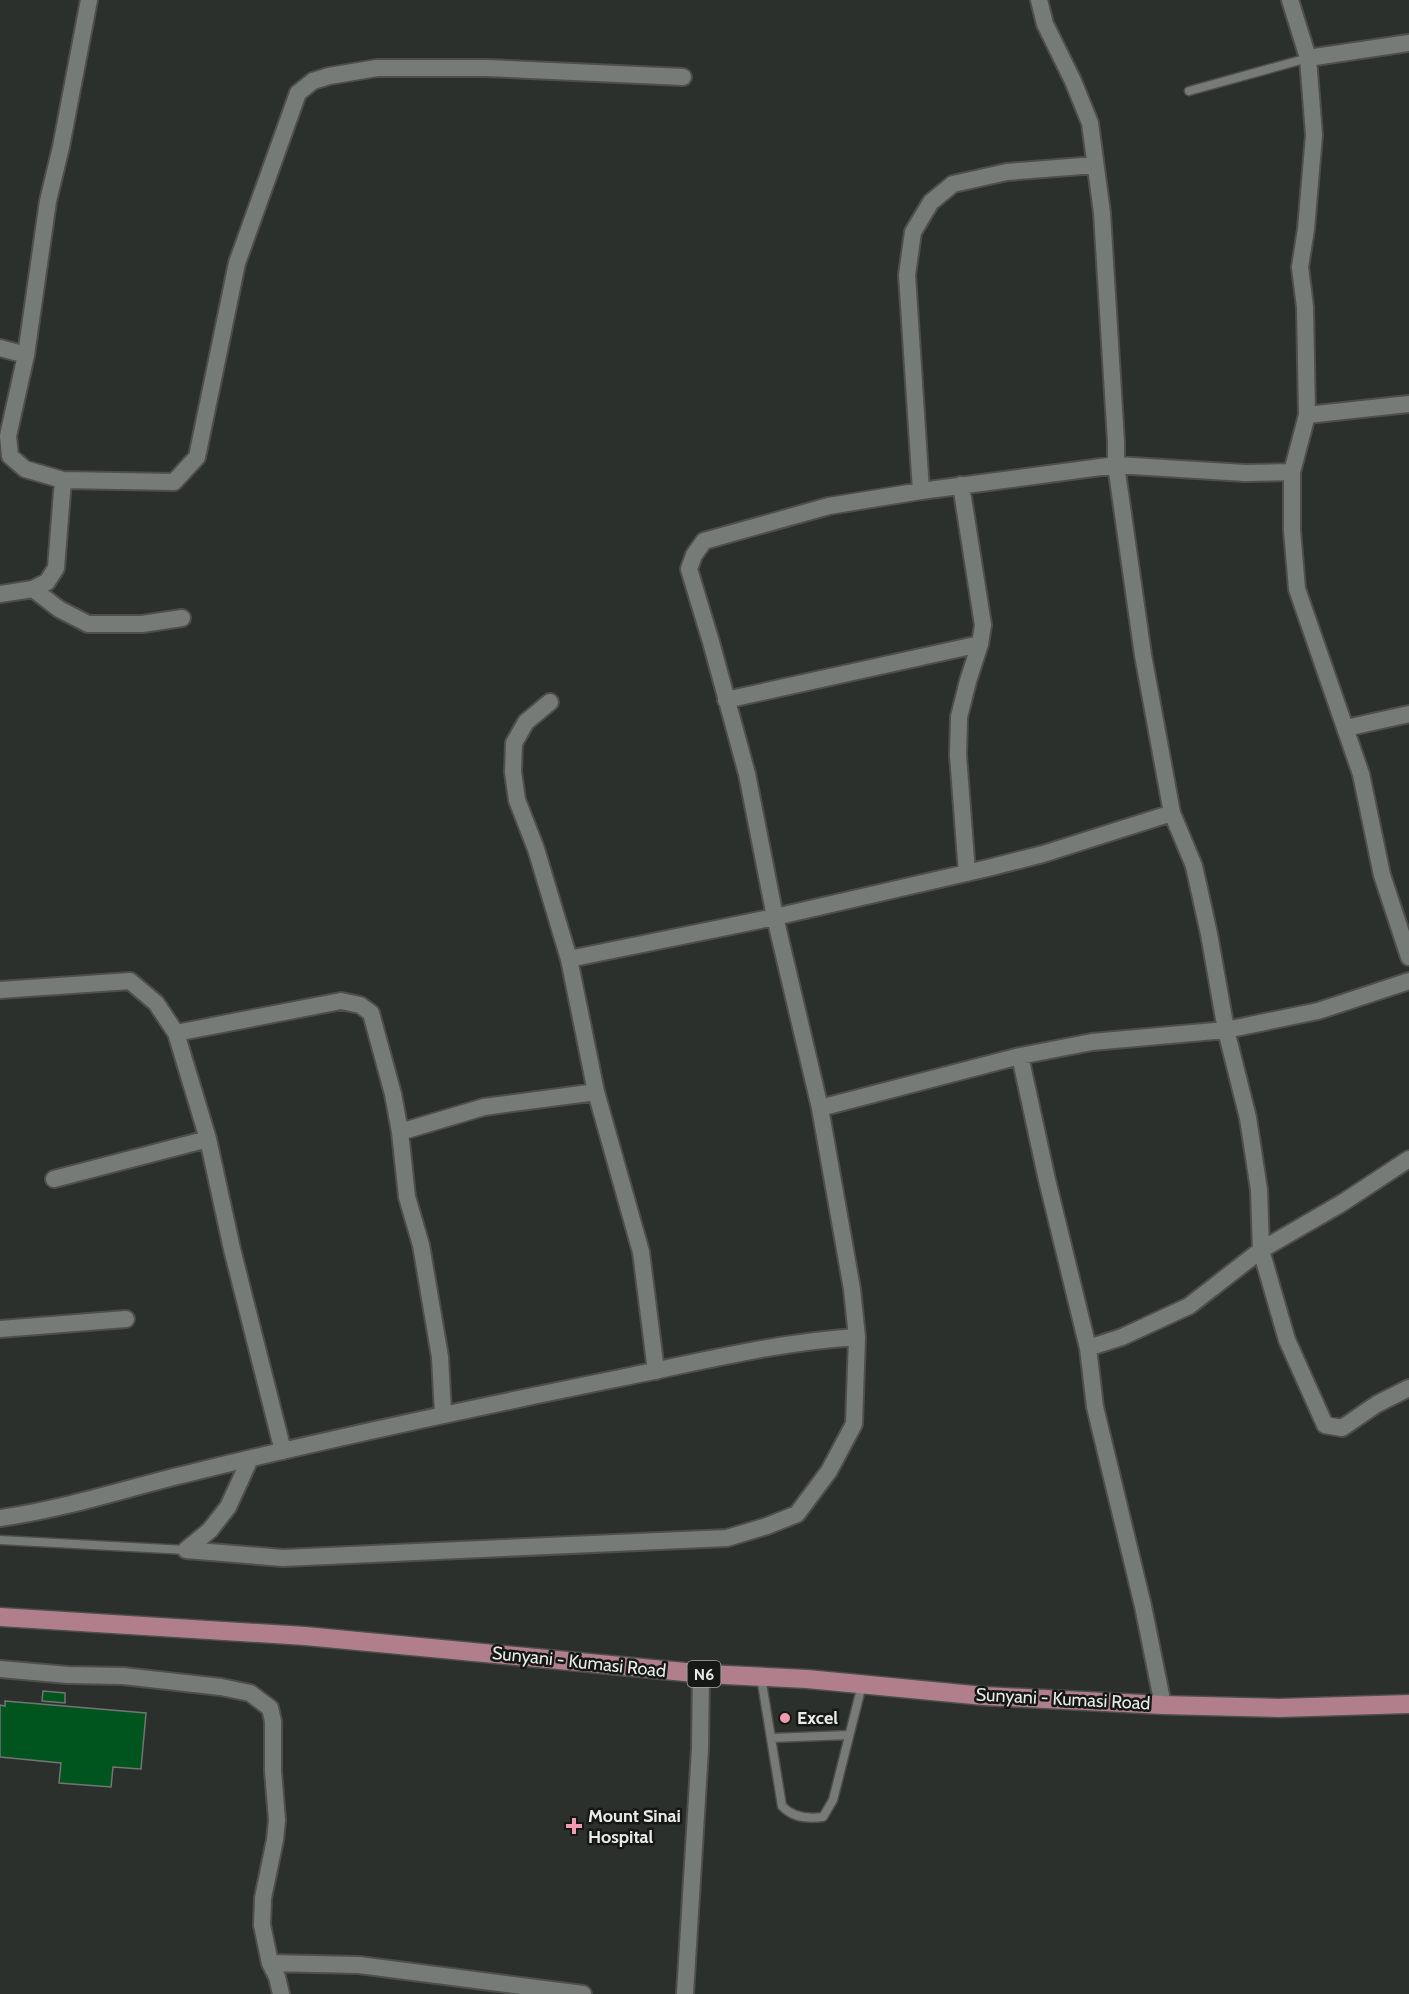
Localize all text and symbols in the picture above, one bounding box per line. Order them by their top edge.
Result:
street label: Sunyani - Kumasi Road [491,1642,667,1682]
road number: N6 [688,1661,720,1687]
street label: Sunyani - Kumasi Road [975,1683,1151,1715]
place label: Excel [797,1707,838,1729]
marker: Excel [778,1711,792,1725]
place label: Mount Sinai Hospital [588,1805,681,1848]
marker: Mount Sinai Hospital [565,1817,583,1835]

